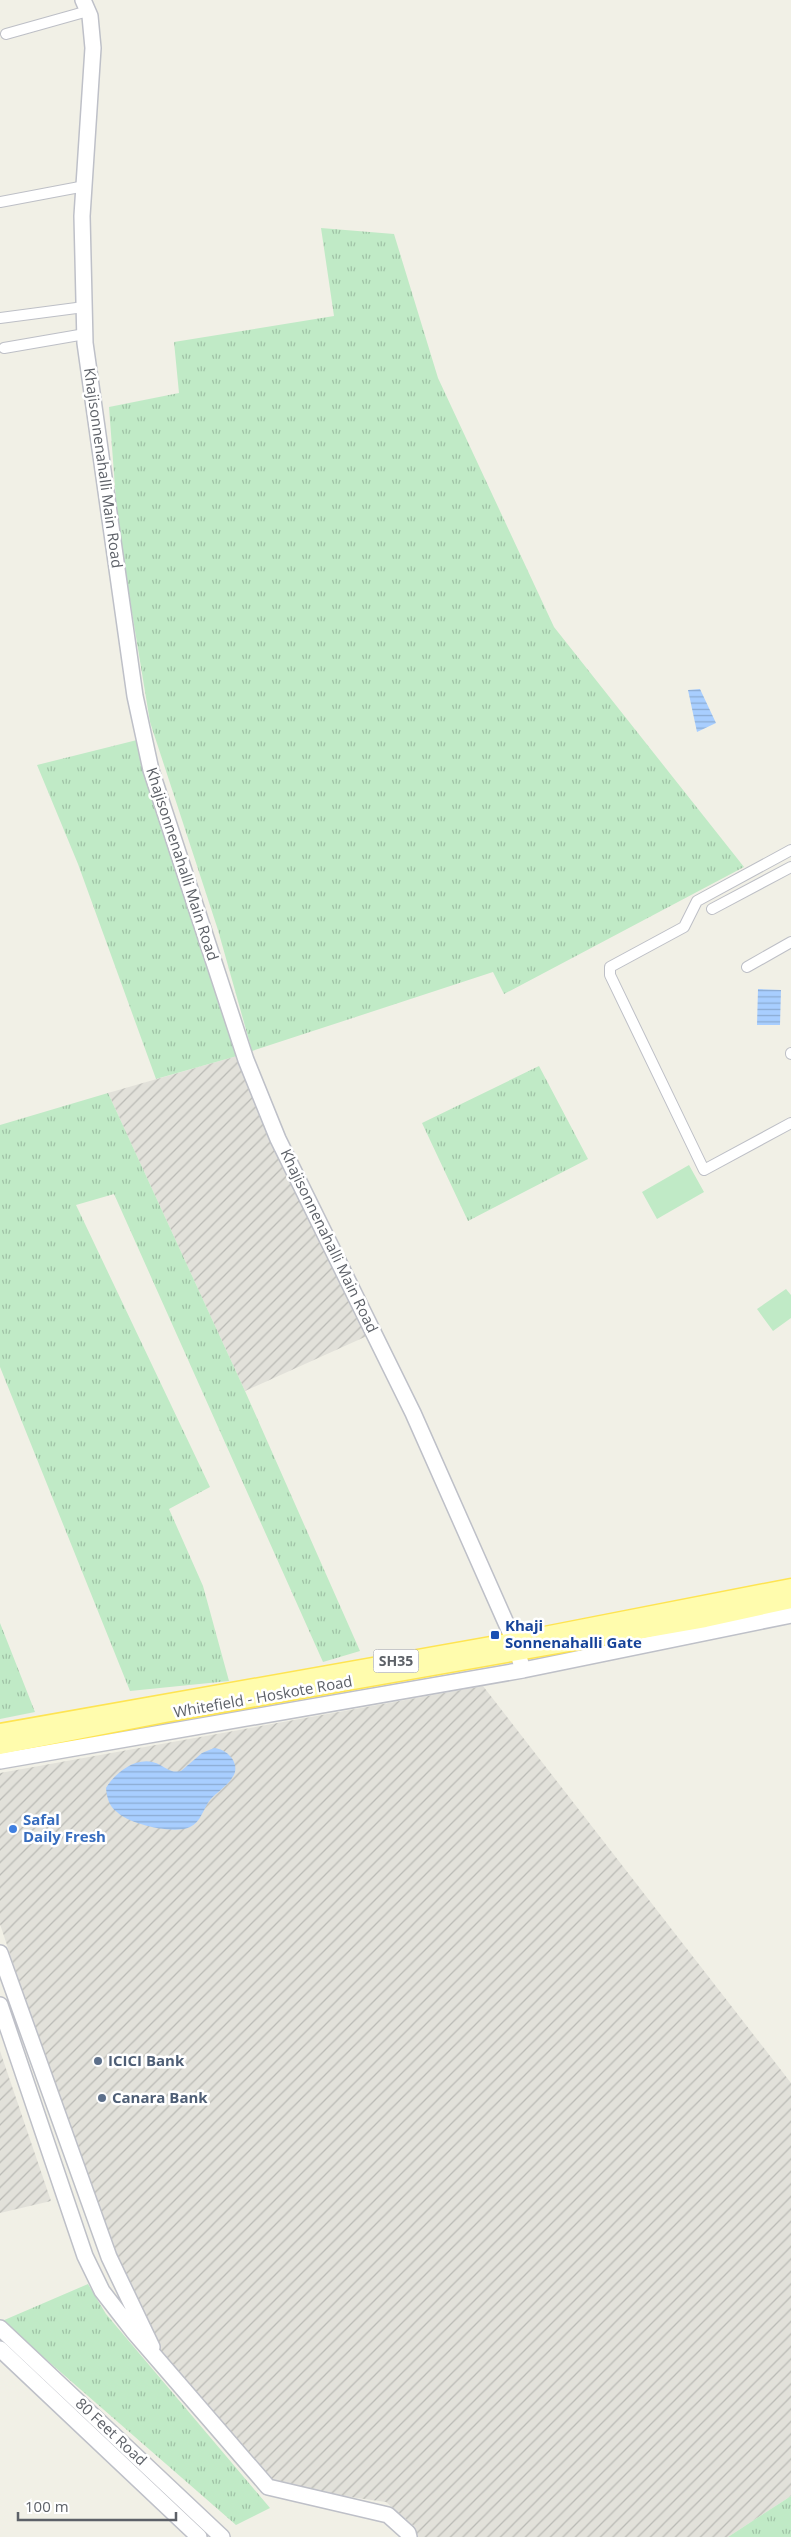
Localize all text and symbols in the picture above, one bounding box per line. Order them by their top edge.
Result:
street label: Khajisonnenahalli Main Road [80,366,128,569]
street label: Khajisonnenahalli Main Road [142,764,224,963]
street label: Khajisonnenahalli Main Road [277,1145,383,1336]
place label: Khaji Sonnenahalli Gate [505,1615,642,1652]
marker: Khaji Sonnenahalli Gate [489,1629,501,1641]
road number: SH35 [374,1650,418,1672]
street label: Whitefield - Hoskote Road [172,1670,354,1722]
place label: Safal Daily Fresh [23,1809,106,1846]
marker: Safal Daily Fresh [7,1823,19,1835]
place label: ICICI Bank [108,2050,185,2070]
marker: ICICI Bank [92,2055,104,2067]
place label: Canara Bank [112,2087,208,2107]
marker: Canara Bank [96,2092,108,2104]
street label: 80 Feet Road [72,2393,152,2470]
scale bar [18,2490,175,2522]
text: 100 m [25,2496,69,2516]

